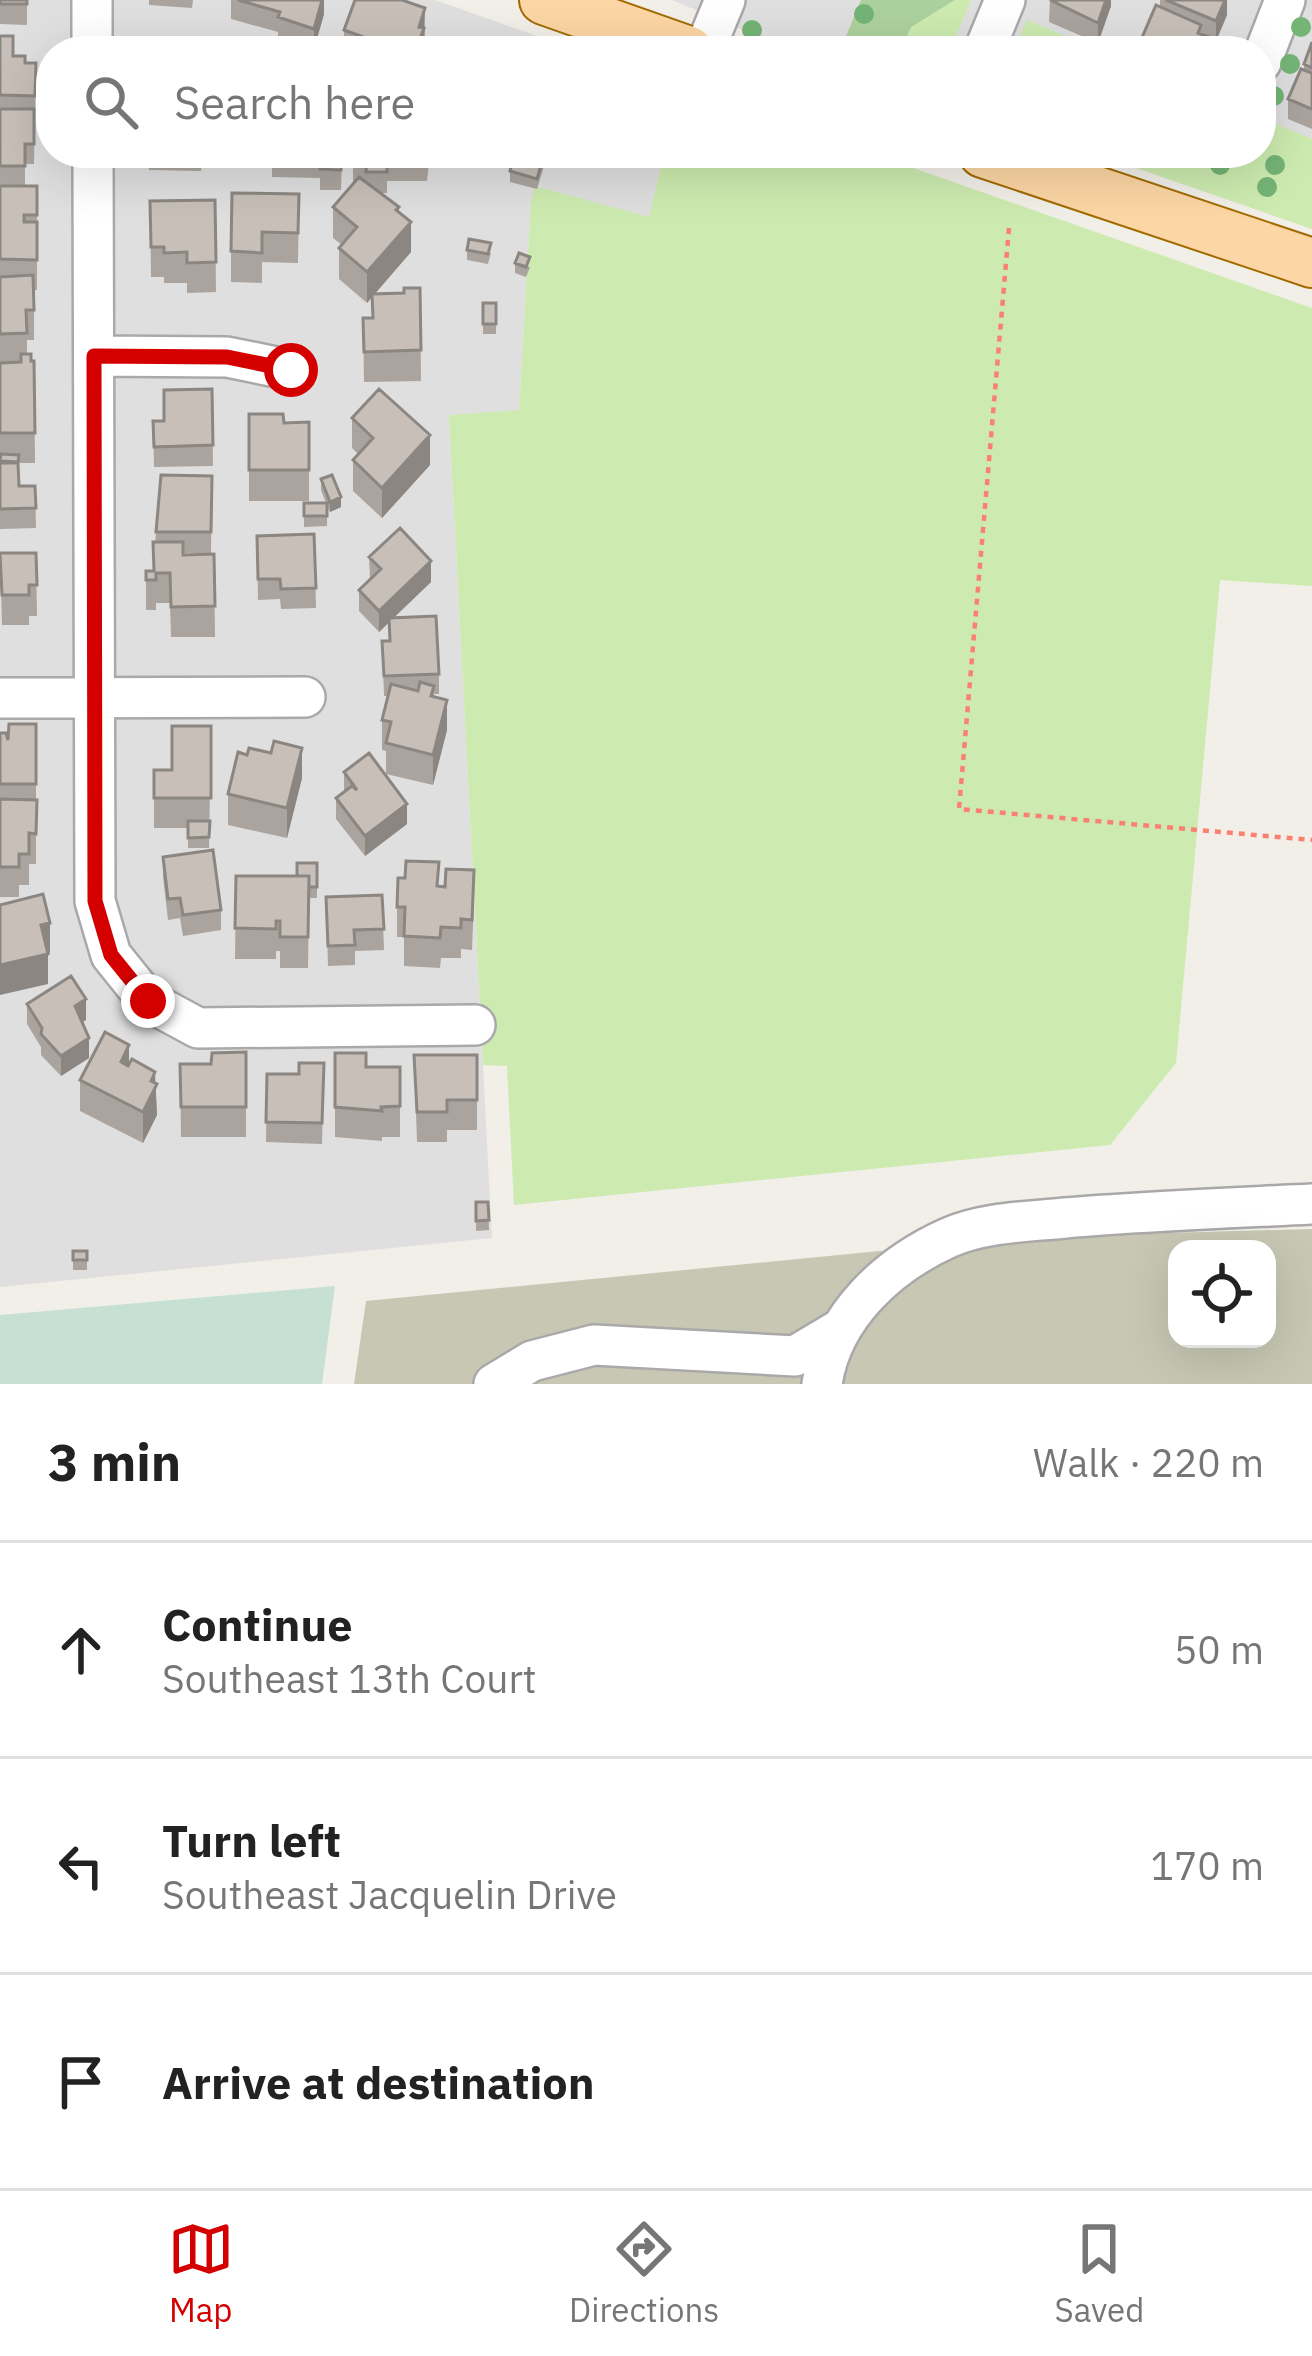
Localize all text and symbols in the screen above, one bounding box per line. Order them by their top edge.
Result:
search box [36,36,1276,168]
icon: search [78,69,144,135]
text: Search here [174,73,415,131]
route start [264,343,318,397]
route end [121,974,175,1028]
map controls [1168,1240,1276,1348]
button: locate [1168,1240,1276,1348]
text: 3 min [48,1429,181,1495]
text: Walk · 220 m [1033,1437,1264,1488]
text: Continue [162,1595,353,1653]
icon: ahead [48,1617,114,1683]
text: 50 m [1174,1624,1264,1675]
text: Southeast 13th Court [162,1653,537,1704]
text: Turn left [162,1811,341,1869]
icon: left [48,1833,114,1899]
text: 170 m [1151,1840,1264,1891]
text: Southeast Jacquelin Drive [162,1869,617,1920]
icon: arrive [48,2049,114,2115]
text: Arrive at destination [162,2053,595,2111]
tab: Map [168,2216,234,2331]
tab: Directions [569,2216,719,2331]
tab: Saved [1055,2216,1144,2331]

